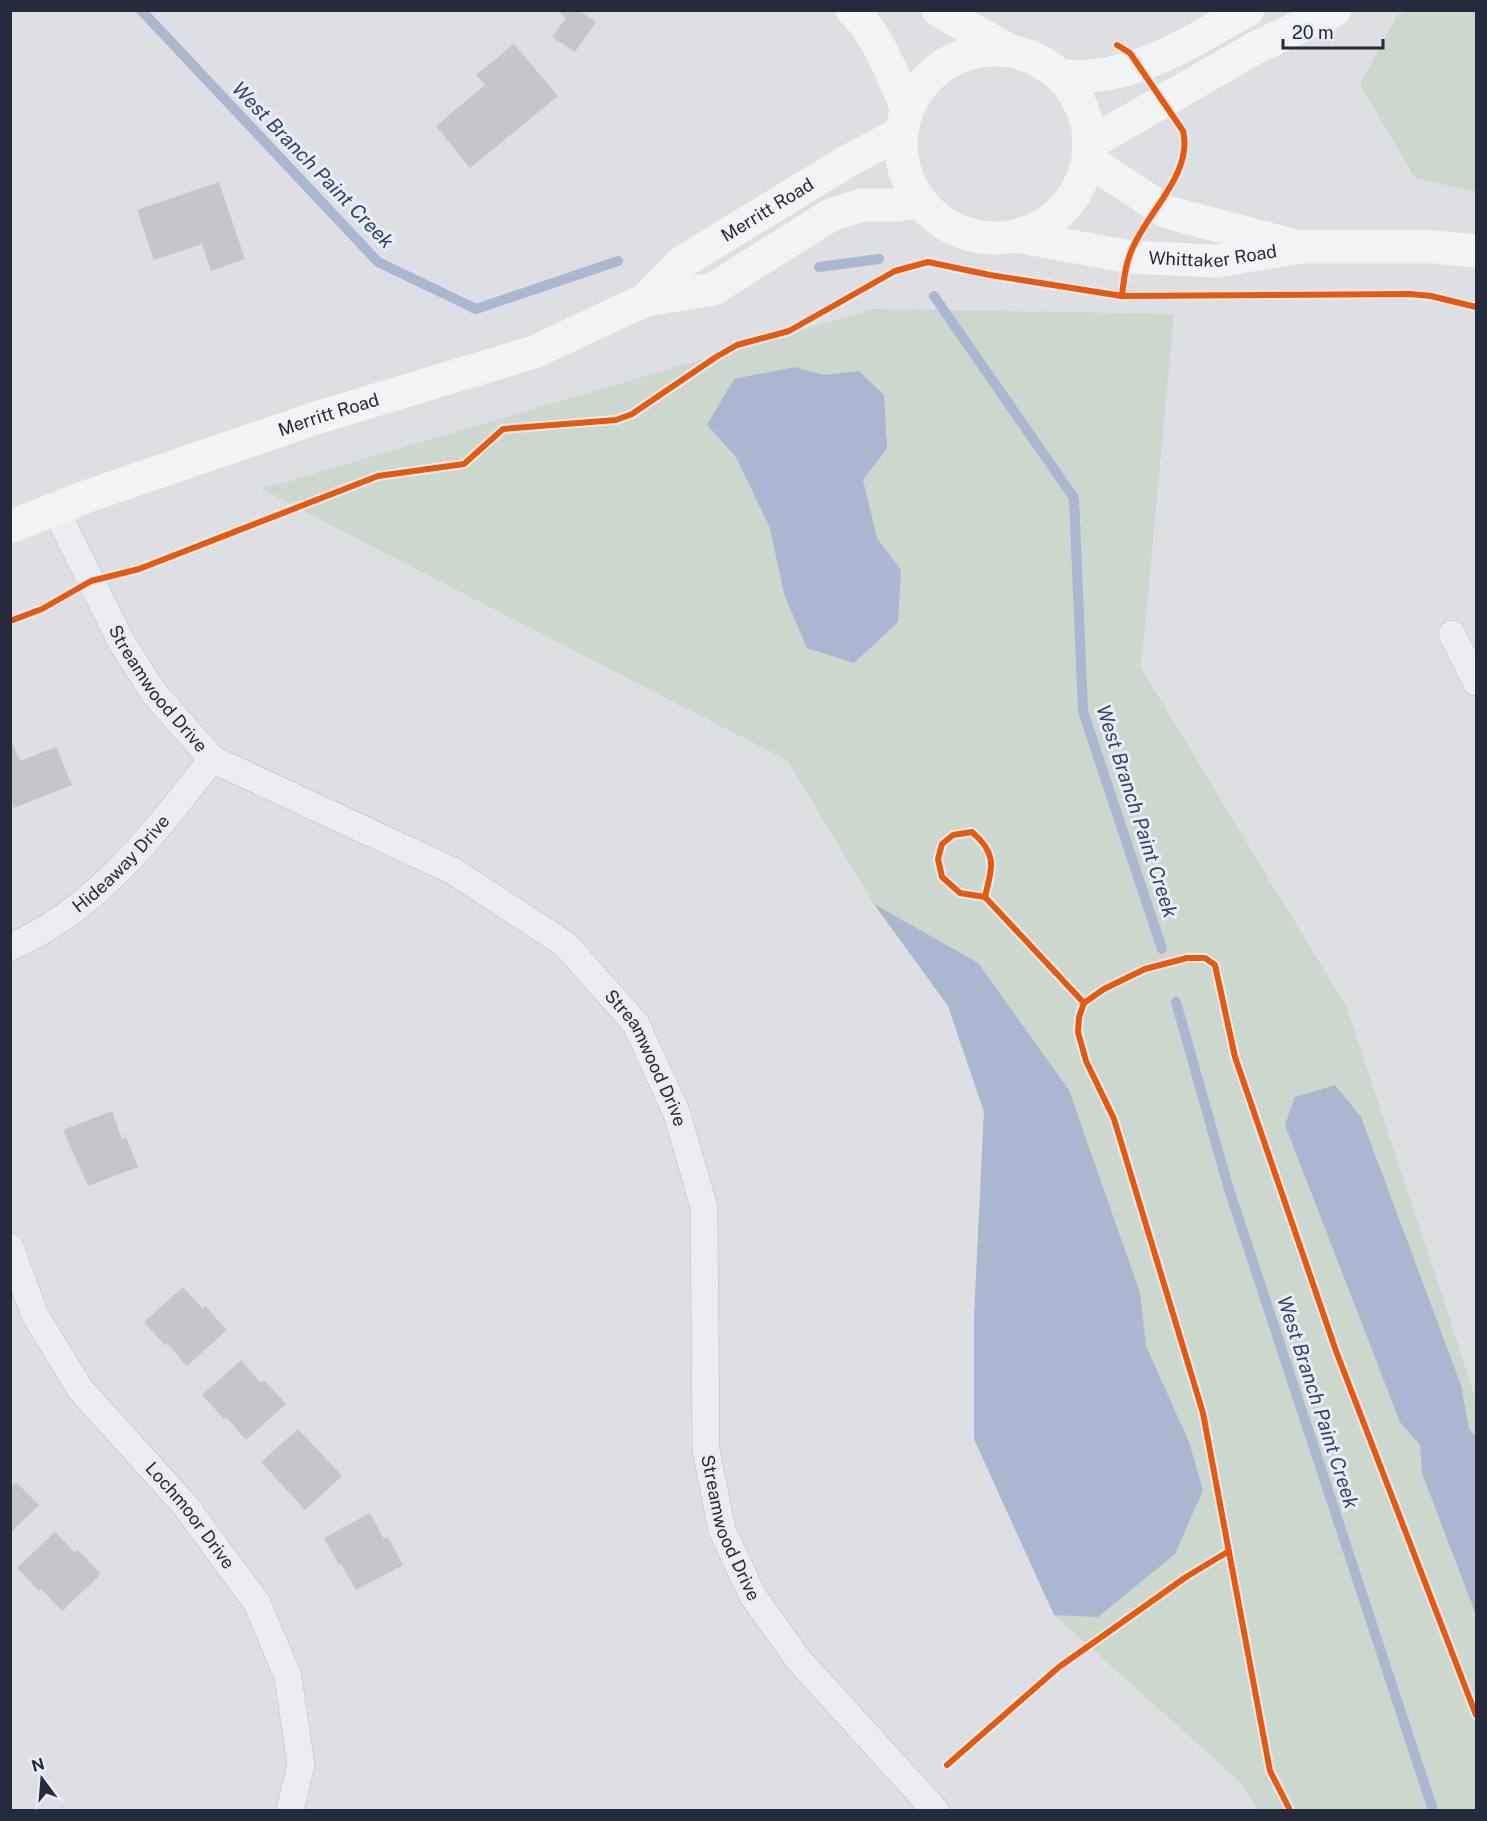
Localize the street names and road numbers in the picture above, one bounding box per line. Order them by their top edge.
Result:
street label: Merritt Road [717,173,817,246]
street label: Whittaker Road [1148,240,1278,271]
street label: Merritt Road [275,388,382,440]
street label: Streamwood Drive [105,622,212,756]
street label: Hideaway Drive [68,810,174,917]
street label: Streamwood Drive [601,985,691,1129]
street label: Streamwood Drive [697,1453,765,1604]
street label: Lochmoor Drive [141,1458,239,1573]

